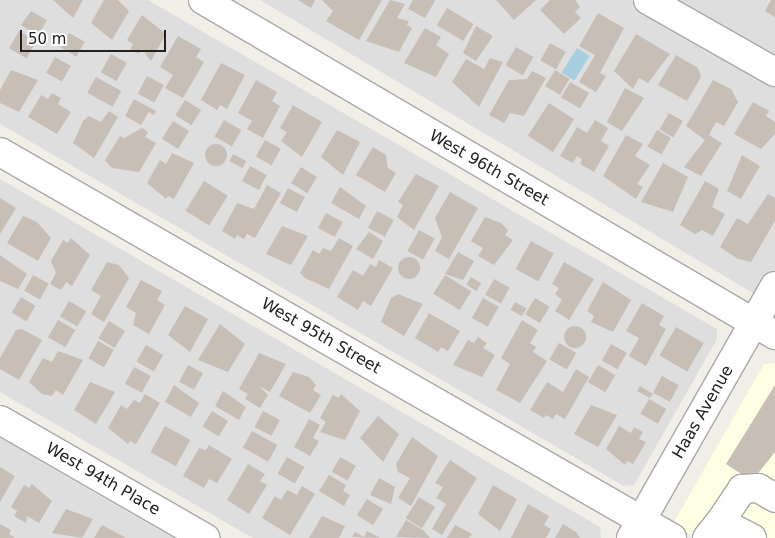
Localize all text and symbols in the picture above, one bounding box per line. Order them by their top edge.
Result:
scale bar [22,20,169,52]
text: 50 m [28,30,66,48]
street label: West 96th Street [426,126,552,210]
street label: West 95th Street [258,294,384,378]
street label: Haas Avenue [669,362,737,462]
street label: West 94th Place [42,438,164,520]

